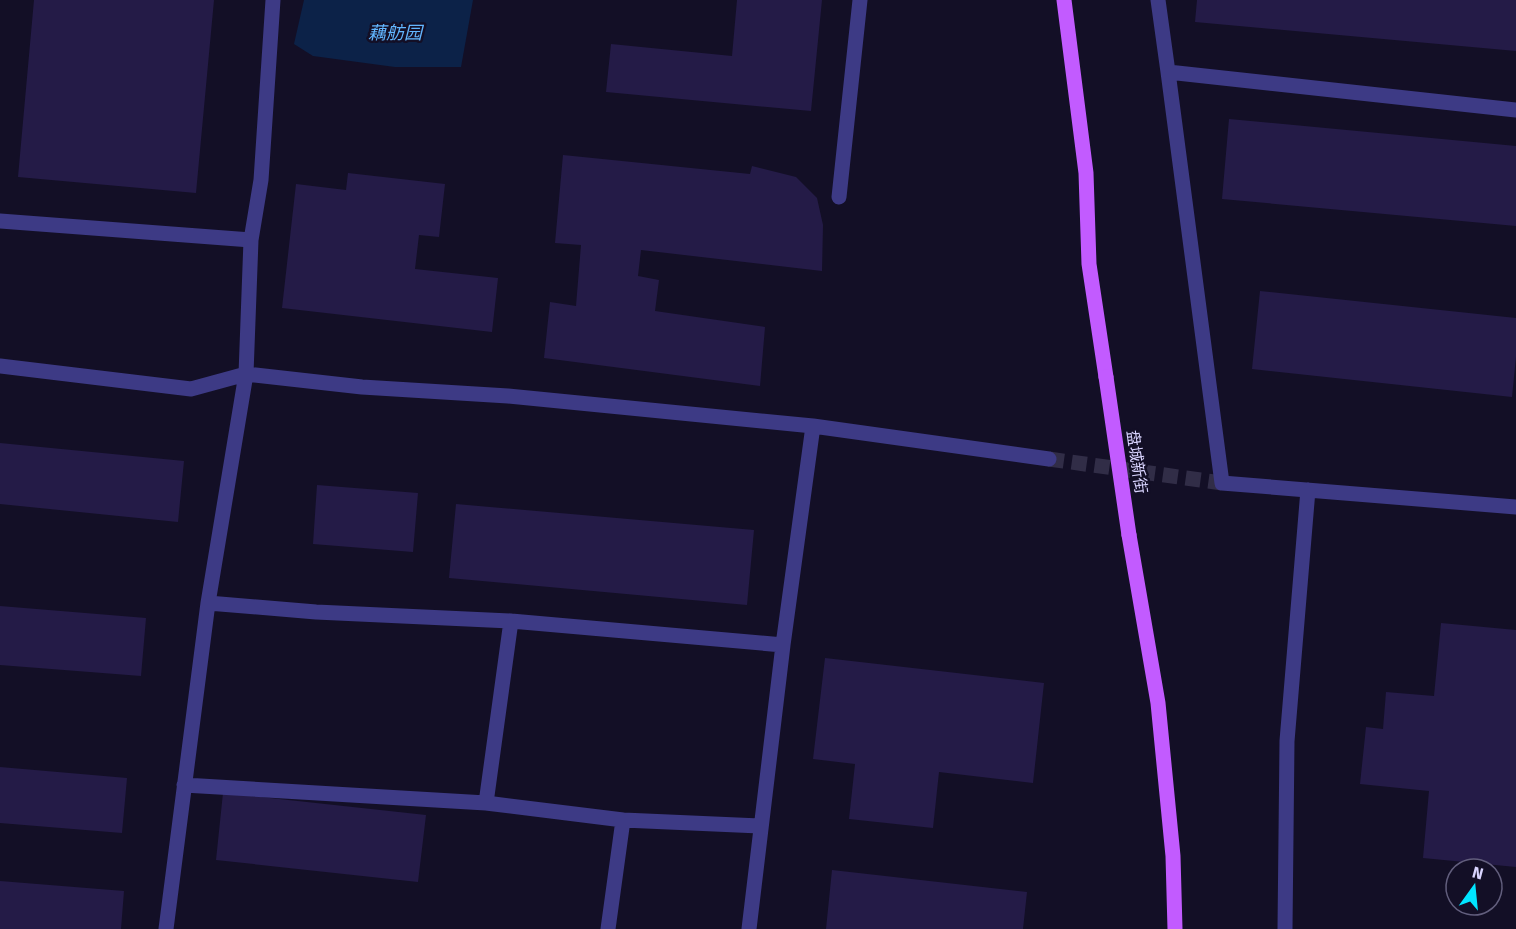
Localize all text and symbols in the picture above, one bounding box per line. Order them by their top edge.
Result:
water label: 藕舫园 [368,22,425,44]
street label: 盘城新街 [1123,429,1151,495]
north arrow [1444,857,1504,917]
text: N [1470,862,1485,884]

